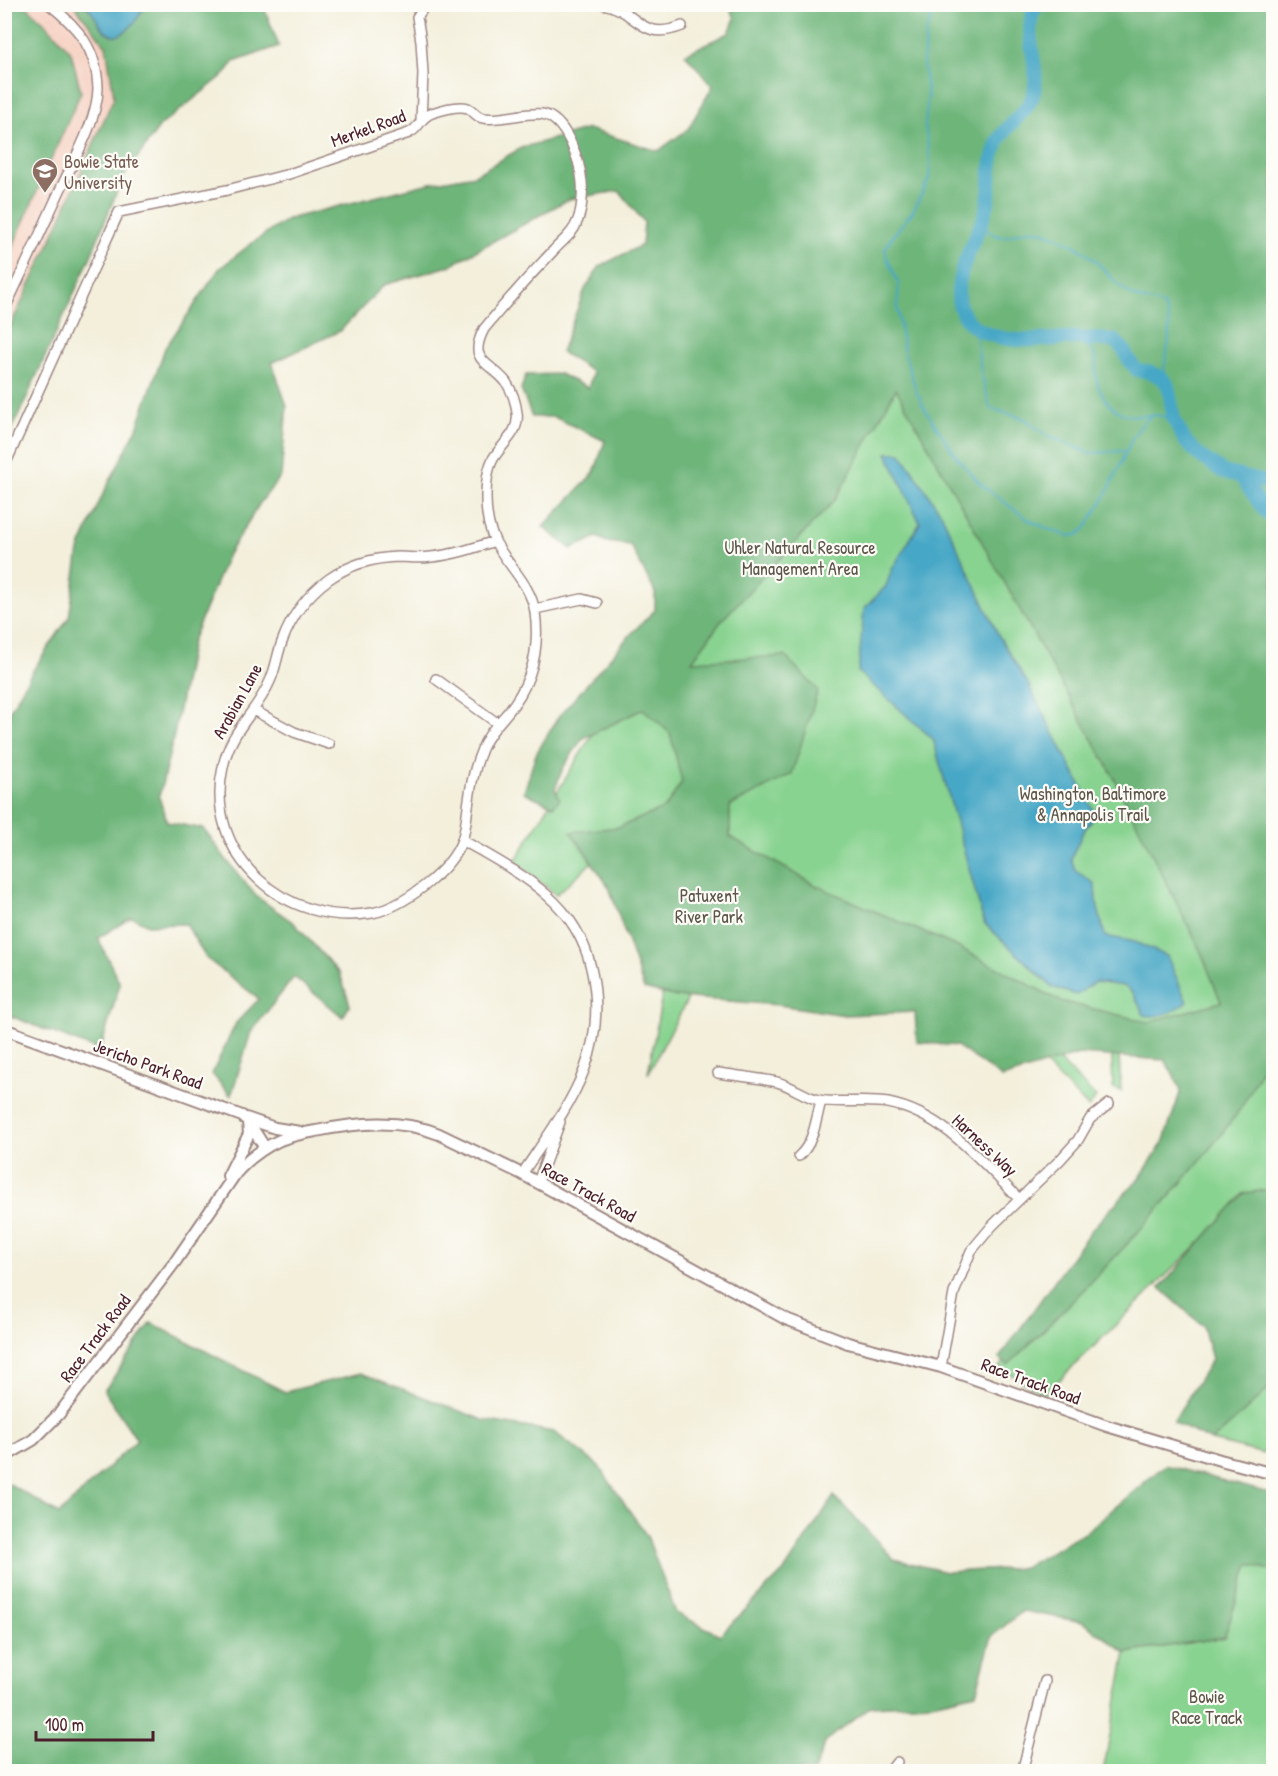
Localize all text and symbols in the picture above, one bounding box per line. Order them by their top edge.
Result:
street label: Merkel Road [327,103,409,153]
place label: Bowie State University [64,149,139,195]
school or university icon: Bowie State University [30,156,60,194]
park label: Uhler Natural Resource Management Area [724,535,876,581]
street label: Arabian Lane [206,659,268,743]
park label: Washington, Baltimore & Annapolis Trail [1020,781,1166,827]
park label: Patuxent River Park [675,883,743,929]
street label: Jericho Park Road [90,1033,206,1095]
street label: Harness Way [947,1108,1024,1182]
street label: Race Track Road [537,1156,641,1228]
street label: Race Track Road [54,1289,136,1387]
street label: Race Track Road [978,1351,1084,1411]
park label: Bowie Race Track [1172,1684,1243,1730]
scale bar [36,1704,153,1742]
text: 100 m [45,1712,84,1737]

